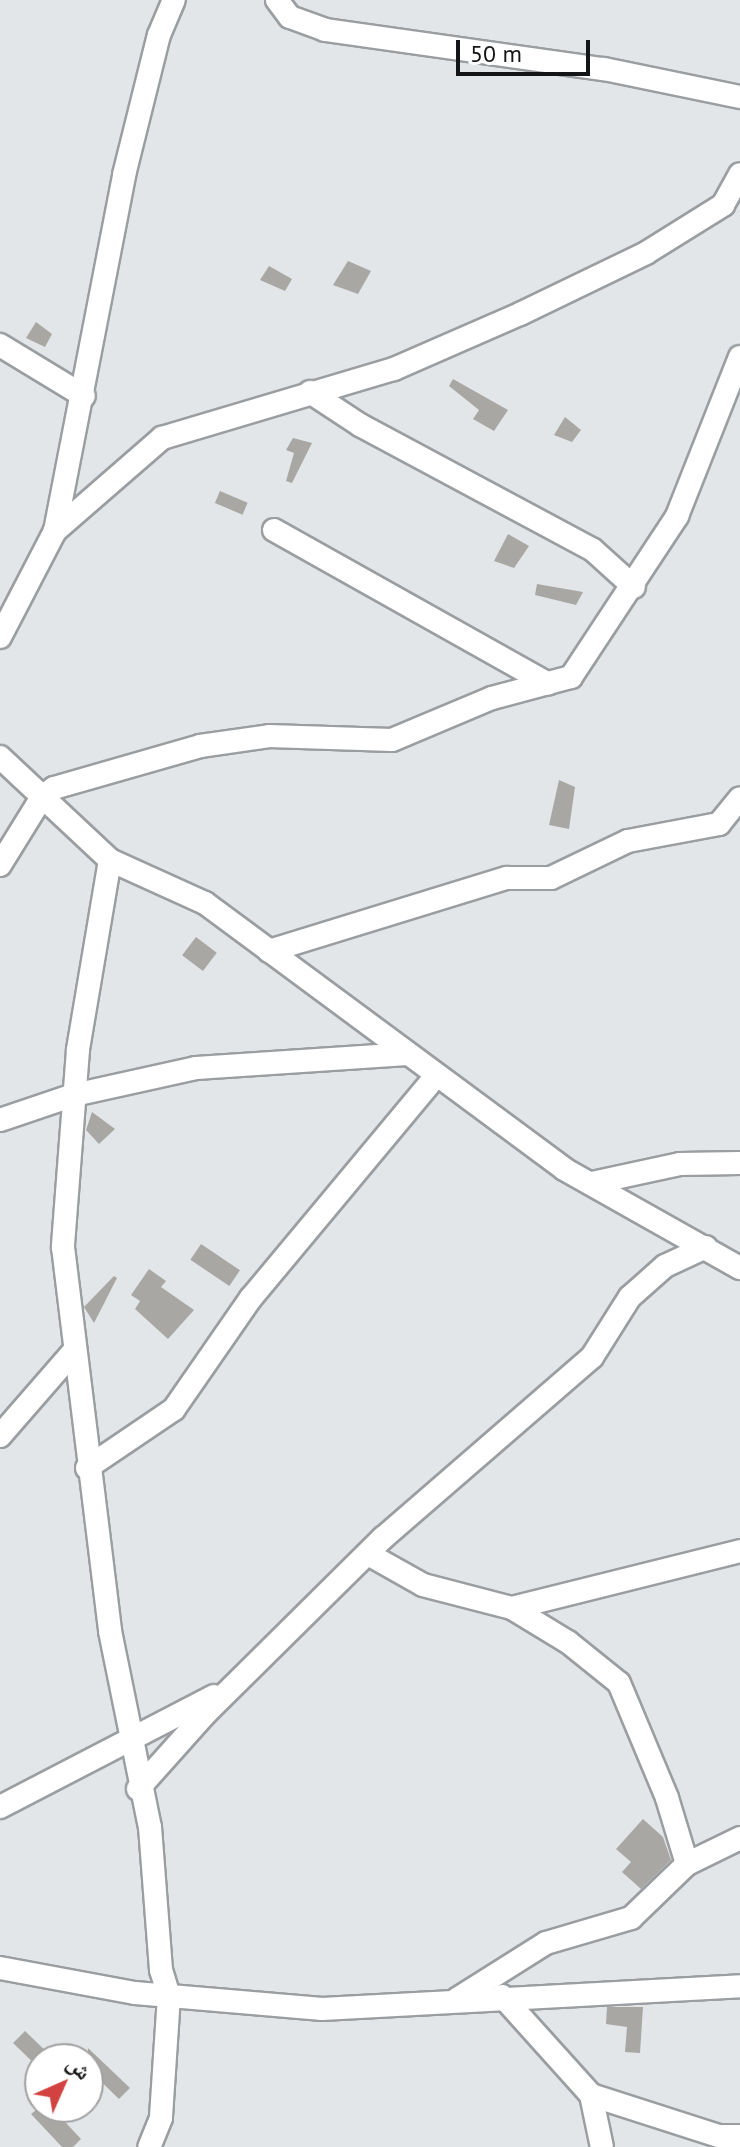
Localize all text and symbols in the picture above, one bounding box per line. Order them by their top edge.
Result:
scale bar [460,24,594,74]
text: 50 m [470,38,522,69]
north arrow [24,2043,104,2123]
text: ش [61,2049,98,2086]

